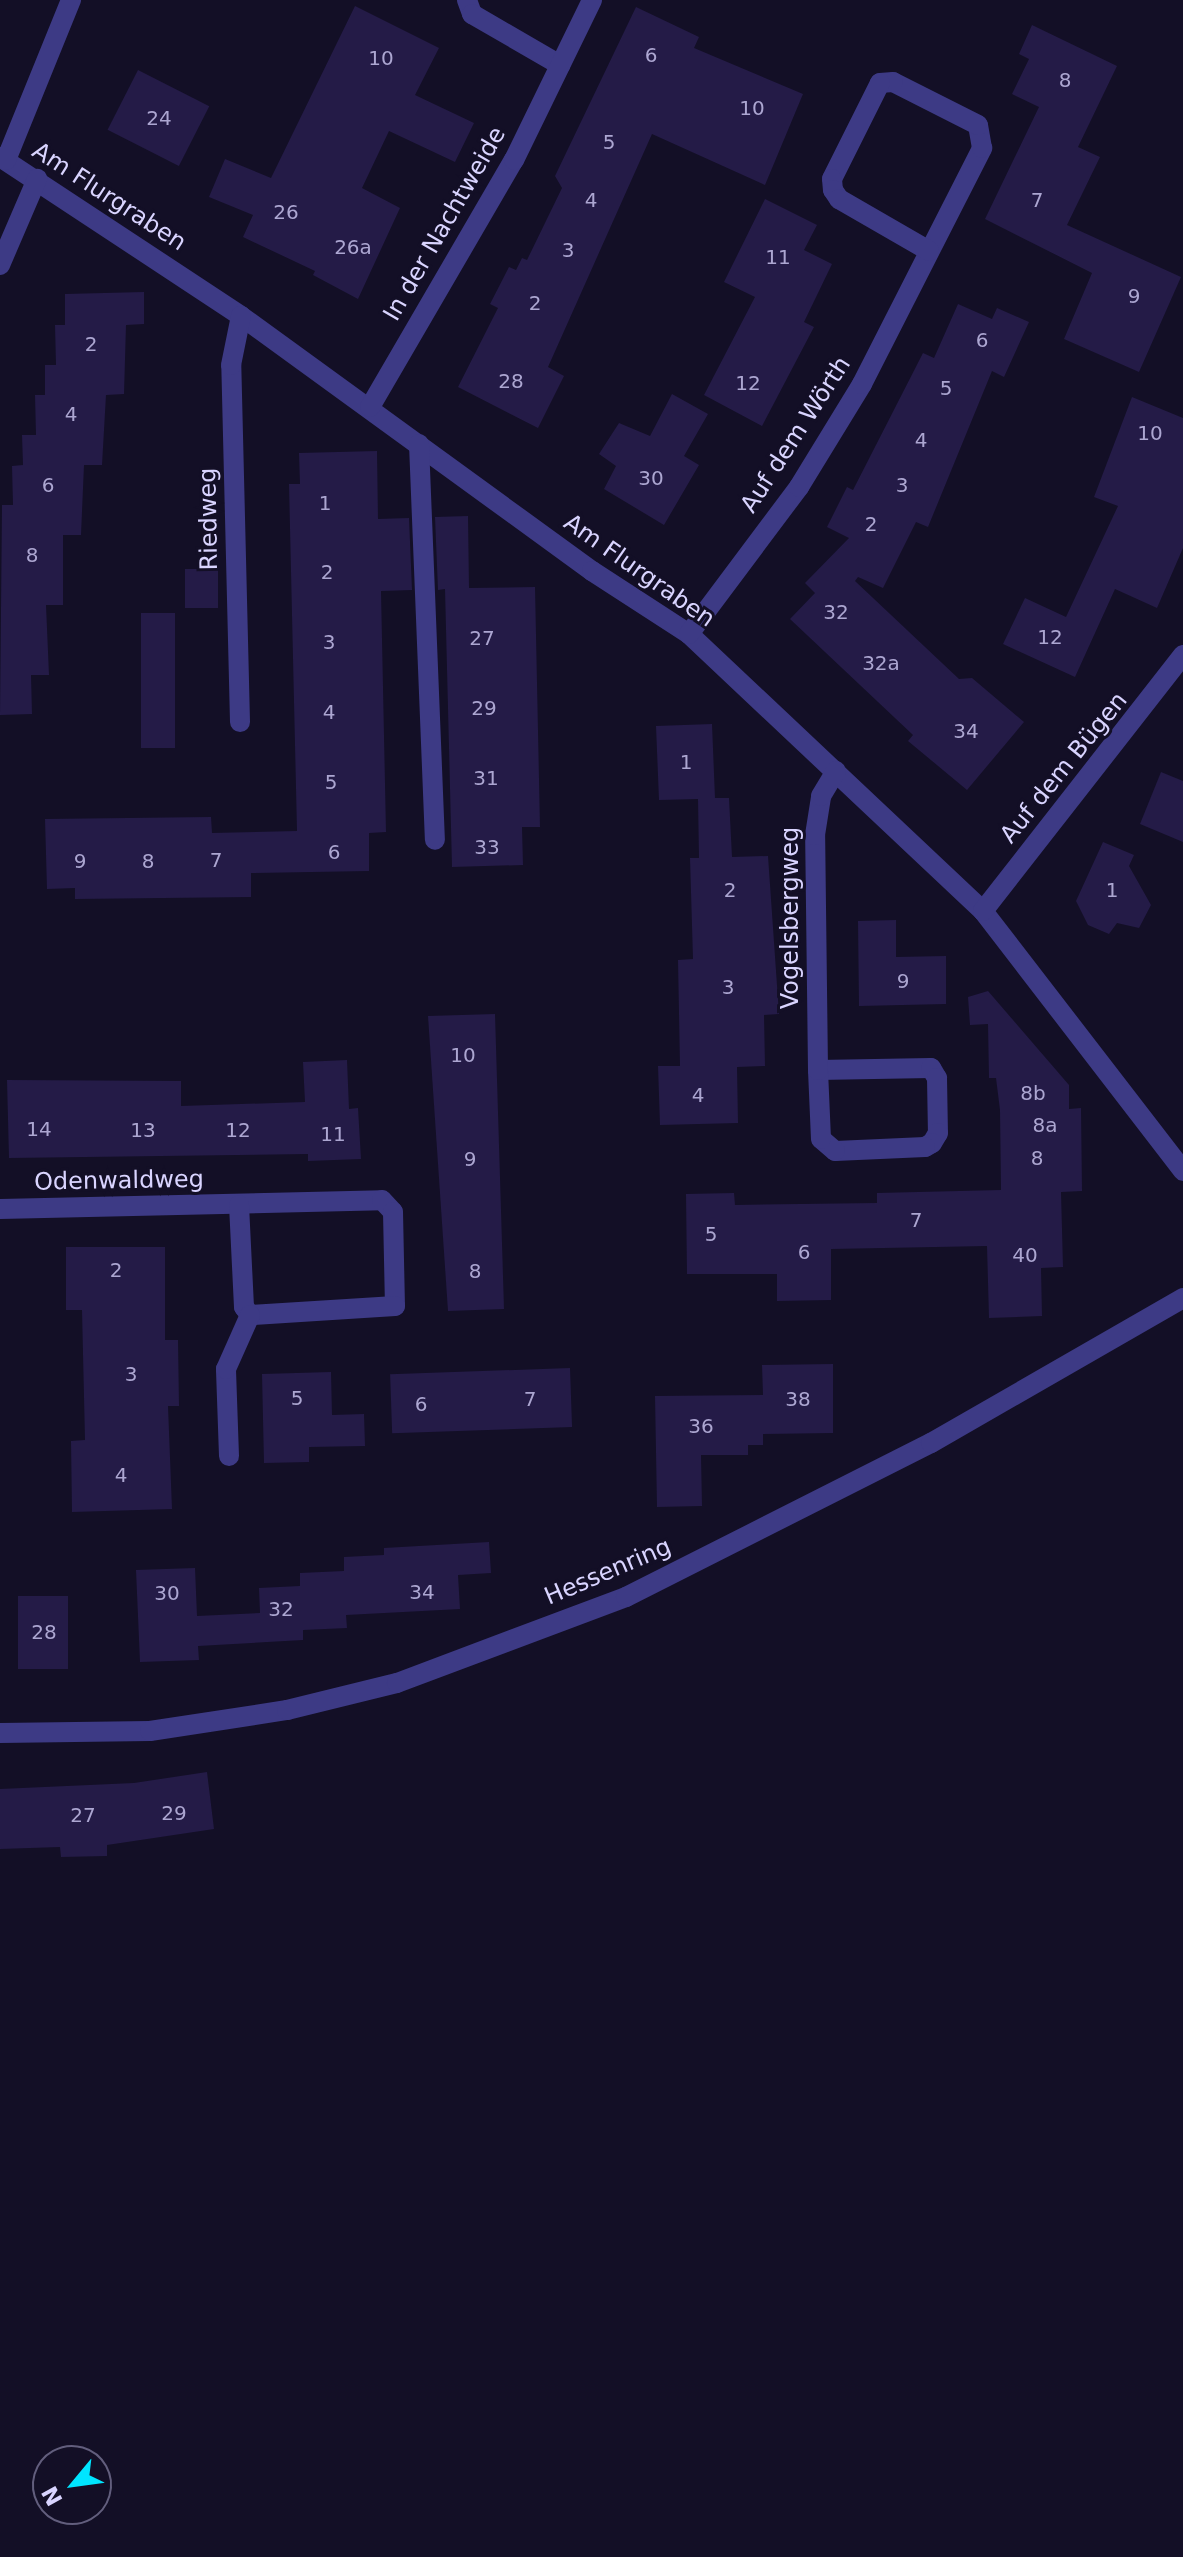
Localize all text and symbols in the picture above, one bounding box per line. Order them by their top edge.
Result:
house number: 6 [645,43,657,67]
house number: 10 [368,46,394,70]
house number: 8 [1059,68,1071,92]
house number: 10 [739,96,765,120]
house number: 24 [146,106,172,130]
street label: In der Nachtweide [378,122,512,326]
house number: 5 [603,130,615,154]
street label: Am Flurgraben [27,137,191,257]
house number: 4 [585,188,597,212]
house number: 7 [1031,188,1043,212]
house number: 26 [273,200,299,224]
house number: 26a [334,235,372,259]
house number: 3 [562,238,574,262]
house number: 11 [765,245,791,269]
house number: 9 [1128,284,1140,308]
house number: 2 [529,291,541,315]
house number: 6 [976,328,988,352]
house number: 2 [85,332,97,356]
street label: Auf dem Wörth [735,352,857,518]
house number: 28 [498,369,524,393]
house number: 12 [735,371,761,395]
house number: 5 [940,376,952,400]
house number: 4 [65,402,77,426]
house number: 10 [1137,421,1163,445]
house number: 4 [915,428,927,452]
house number: 30 [638,466,664,490]
street label: Riedweg [194,467,224,571]
house number: 6 [42,473,54,497]
house number: 3 [896,473,908,497]
house number: 1 [319,491,331,515]
street label: Am Flurgraben [558,508,720,634]
house number: 2 [865,512,877,536]
house number: 8 [26,543,38,567]
house number: 2 [321,560,333,584]
house number: 32 [823,600,849,624]
house number: 12 [1037,625,1063,649]
house number: 27 [469,626,495,650]
house number: 3 [323,630,335,654]
house number: 32a [862,651,900,675]
street label: Auf dem Bügen [994,687,1134,849]
house number: 29 [471,696,497,720]
house number: 4 [323,700,335,724]
house number: 34 [953,719,979,743]
house number: 1 [680,750,692,774]
house number: 31 [473,766,499,790]
house number: 5 [325,770,337,794]
street label: Vogelsbergweg [777,827,805,1009]
house number: 33 [474,835,500,859]
house number: 6 [328,840,340,864]
house number: 7 [210,848,222,872]
house number: 9 [74,849,86,873]
house number: 8 [142,849,154,873]
house number: 2 [724,878,736,902]
house number: 1 [1106,878,1118,902]
house number: 9 [897,969,909,993]
house number: 3 [722,975,734,999]
house number: 10 [450,1043,476,1067]
house number: 8b [1020,1081,1046,1105]
house number: 4 [692,1083,704,1107]
house number: 8a [1033,1113,1057,1137]
house number: 14 [26,1117,52,1141]
house number: 13 [130,1118,156,1142]
house number: 12 [225,1118,251,1142]
house number: 11 [320,1122,346,1146]
house number: 8 [1031,1146,1043,1170]
house number: 9 [464,1147,476,1171]
street label: Odenwaldweg [34,1165,204,1197]
house number: 7 [910,1208,922,1232]
house number: 5 [705,1222,717,1246]
house number: 6 [798,1240,810,1264]
house number: 40 [1012,1243,1038,1267]
house number: 2 [110,1258,122,1282]
house number: 8 [469,1259,481,1283]
house number: 3 [125,1362,137,1386]
house number: 5 [291,1386,303,1410]
house number: 7 [524,1387,536,1411]
house number: 38 [785,1387,811,1411]
house number: 6 [415,1392,427,1416]
house number: 36 [688,1414,714,1438]
house number: 4 [115,1463,127,1487]
street label: Hessenring [540,1532,676,1612]
house number: 34 [409,1580,435,1604]
house number: 30 [154,1581,180,1605]
house number: 32 [268,1597,294,1621]
house number: 28 [31,1620,57,1644]
house number: 29 [161,1801,187,1825]
house number: 27 [70,1803,96,1827]
north arrow [32,2445,112,2525]
text: N [37,2482,68,2510]

